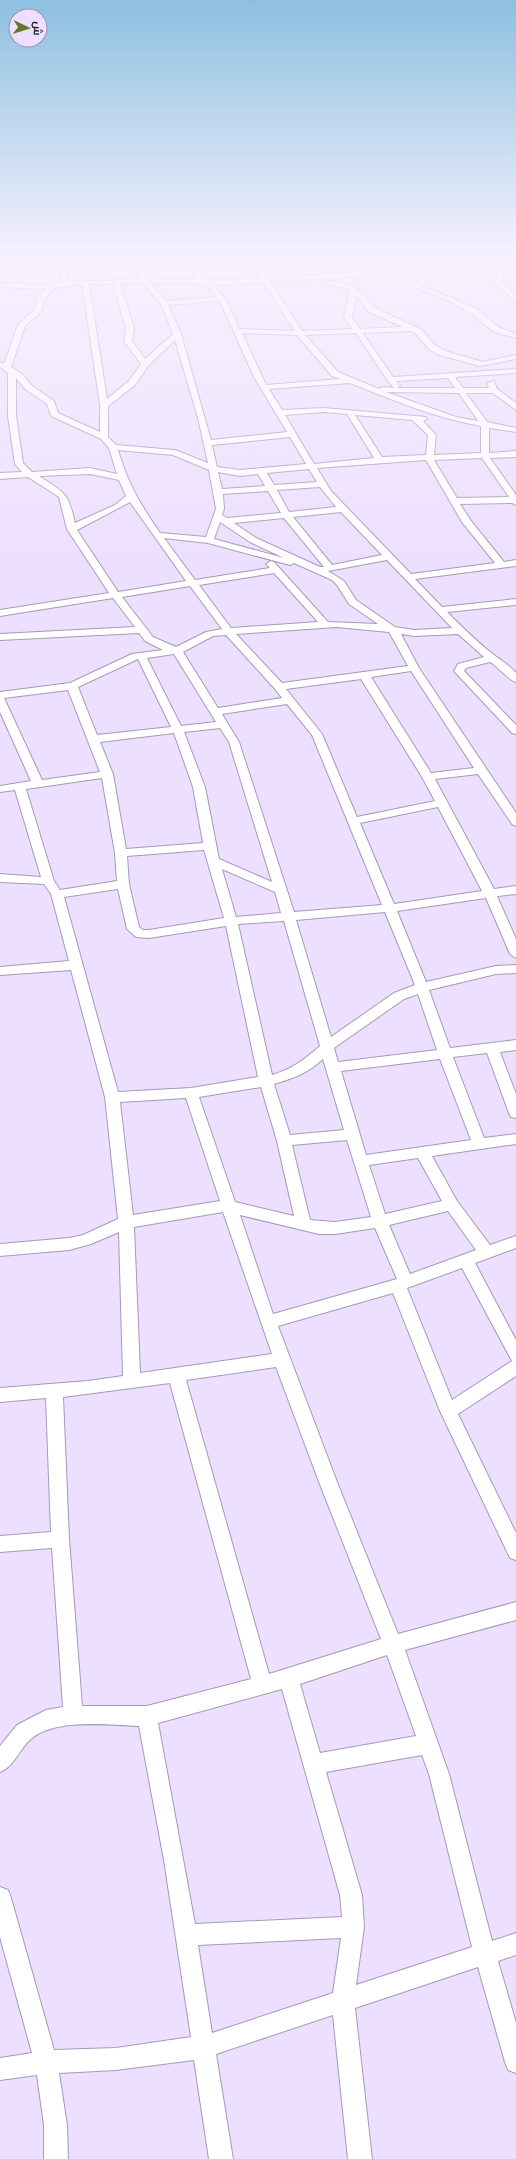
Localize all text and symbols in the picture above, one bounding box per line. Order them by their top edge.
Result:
north arrow [8,8,48,48]
text: ش [31,21,45,36]

